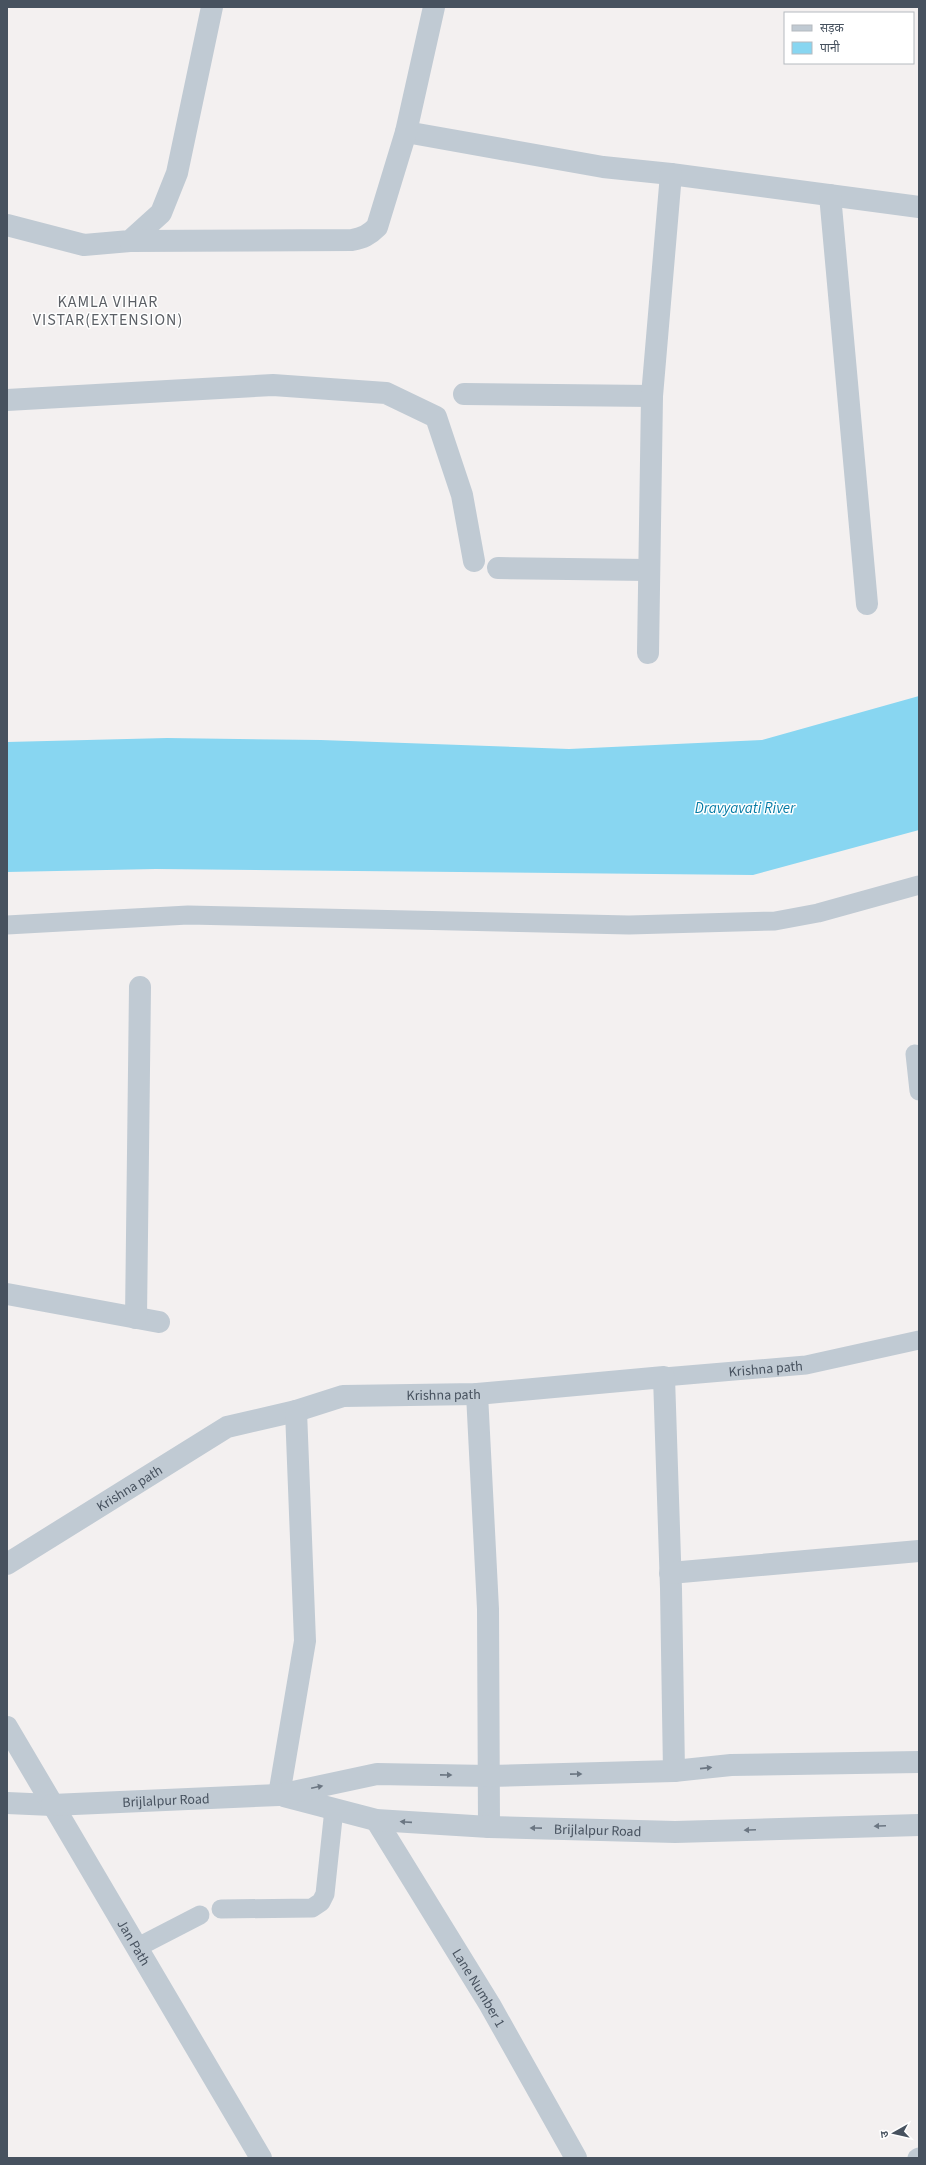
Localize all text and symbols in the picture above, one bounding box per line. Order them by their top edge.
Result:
legend [784,12,914,64]
text: सड़क [820,20,845,37]
text: पानी [820,40,841,57]
district label: KAMLA VIHAR VISTAR(EXTENSION) [33,291,183,331]
water label: Dravyavati River [695,798,796,819]
street label: Krishna path [728,1356,804,1382]
street label: Krishna path [406,1385,481,1406]
street label: Krishna path [93,1461,167,1517]
one-way arrow [700,1765,712,1771]
one-way arrow [570,1771,583,1777]
one-way arrow [440,1772,453,1778]
one-way arrow [311,1783,324,1789]
street label: Brijlalpur Road [122,1789,210,1813]
one-way arrow [400,1818,412,1825]
street label: Brijlalpur Road [554,1820,642,1842]
one-way arrow [873,1823,886,1829]
one-way arrow [530,1825,542,1832]
one-way arrow [743,1827,756,1833]
street label: Jan Path [112,1916,155,1970]
street label: Lane Number 1 [447,1945,510,2031]
north arrow [874,2113,914,2153]
text: उ [877,2130,892,2139]

